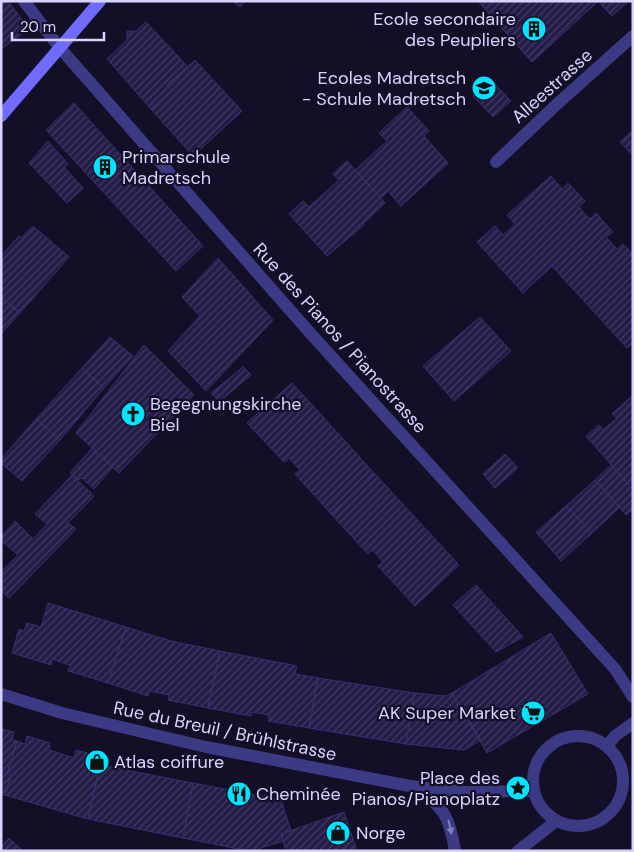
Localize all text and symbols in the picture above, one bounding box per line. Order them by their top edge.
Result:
place label: Ecole secondaire des Peupliers [373,7,516,52]
scale bar [12,10,105,42]
building icon: Ecole secondaire des Peupliers [521,16,547,42]
text: 20 m [20,17,56,37]
street label: Alleestrasse [506,43,598,129]
place label: Ecoles Madretsch - Schule Madretsch [302,66,466,111]
school or university icon: Ecoles Madretsch - Schule Madretsch [471,75,497,101]
place label: Primarschule Madretsch [122,145,230,190]
building icon: Primarschule Madretsch [92,154,118,180]
street label: Rue des Pianos / Pianostrasse [248,238,432,438]
place label: Begegnungskirche Biel [150,392,302,437]
church icon: Begegnungskirche Biel [120,401,146,427]
street label: Rue du Breuil / Brühlstrasse [111,696,339,766]
supermarket icon: AK Super Market [520,700,546,726]
place label: AK Super Market [378,701,516,725]
shop icon: Atlas coiffure [84,749,110,775]
place label: Atlas coiffure [114,750,224,774]
place label: Place des Pianos/Pianoplatz [352,766,500,811]
place icon: Place des Pianos/Pianoplatz [505,775,531,801]
restaurant icon: Cheminée [226,781,252,807]
place label: Cheminée [256,782,341,806]
one-way arrow [446,819,454,835]
shop icon: Norge [325,820,351,846]
place label: Norge [356,821,405,845]

